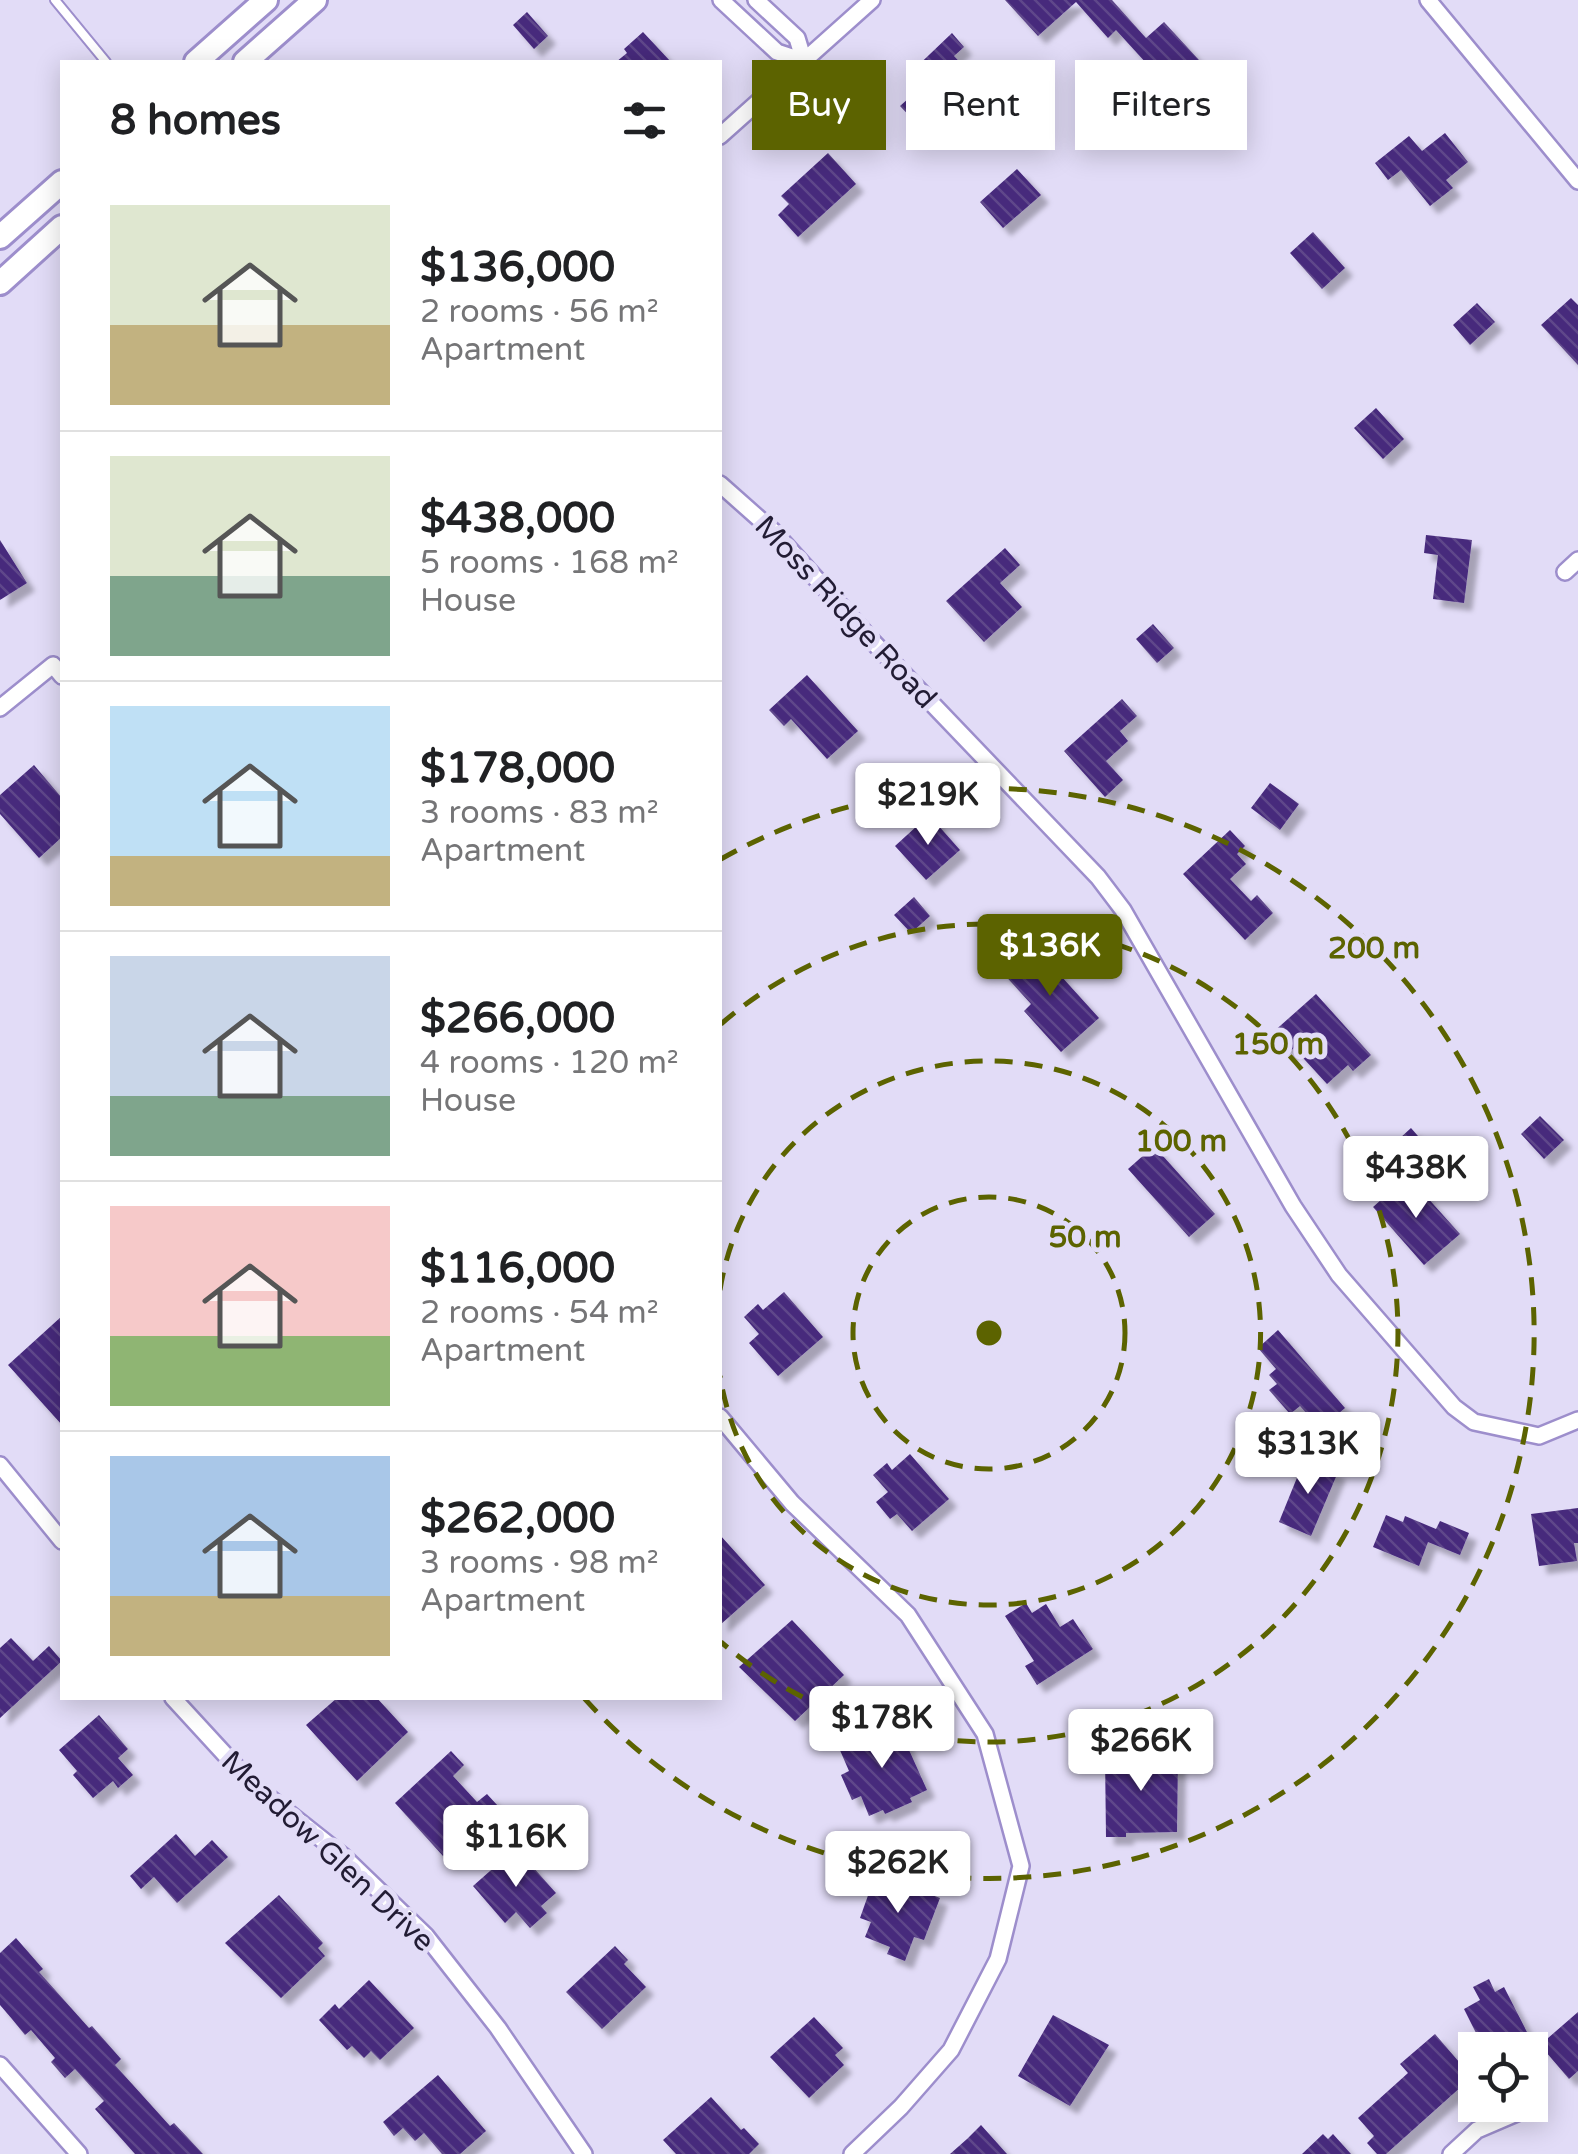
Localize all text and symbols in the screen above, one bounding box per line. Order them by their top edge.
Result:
chip: Buy [752,60,886,150]
chip: Rent [906,60,1055,150]
chip: Filters [1075,60,1247,150]
icon: filters [617,93,672,148]
text: 8 homes [110,95,281,146]
text: $136,000 [420,242,615,293]
icon: home [190,245,310,365]
text: 2 rooms · 56 m² [420,293,659,331]
text: Apartment [420,331,585,369]
text: $438,000 [420,493,615,544]
icon: home [190,496,310,616]
street label: Moss Ridge Road [747,508,945,716]
text: 5 rooms · 168 m² [420,544,679,582]
text: House [420,582,516,620]
text: $178,000 [420,743,615,794]
icon: home [190,746,310,866]
pin: $219K [858,763,998,848]
text: $219K [877,776,979,814]
text: 3 rooms · 83 m² [420,794,659,832]
text: Apartment [420,832,585,870]
pin: $136K [980,914,1120,999]
text: $136K [999,927,1101,965]
text: 200 m [1328,930,1420,967]
text: $266,000 [420,993,615,1044]
icon: home [190,996,310,1116]
text: 150 m [1232,1026,1324,1063]
text: 4 rooms · 120 m² [420,1044,679,1082]
text: House [420,1082,516,1120]
text: 100 m [1135,1123,1227,1160]
pin: $438K [1346,1136,1486,1221]
text: $438K [1365,1149,1467,1187]
text: 50 m [1048,1219,1122,1256]
text: $116,000 [420,1243,615,1294]
icon: home [190,1246,310,1366]
text: 2 rooms · 54 m² [420,1294,659,1332]
centre of rings [971,1315,1007,1351]
text: Apartment [420,1332,585,1370]
pin: $313K [1238,1412,1378,1497]
text: $313K [1257,1425,1359,1463]
text: $262,000 [420,1493,615,1544]
icon: home [190,1496,310,1616]
text: 3 rooms · 98 m² [420,1544,659,1582]
text: Apartment [420,1582,585,1620]
pin: $178K [812,1686,952,1771]
text: $178K [831,1699,933,1737]
pin: $266K [1071,1709,1211,1794]
text: $266K [1090,1722,1192,1760]
street label: Meadow Glen Drive [213,1743,442,1960]
pin: $116K [446,1805,586,1890]
text: $116K [465,1818,567,1856]
pin: $262K [828,1831,968,1916]
text: $262K [847,1844,949,1882]
map controls [1458,2032,1548,2122]
button: locate [1458,2032,1548,2122]

